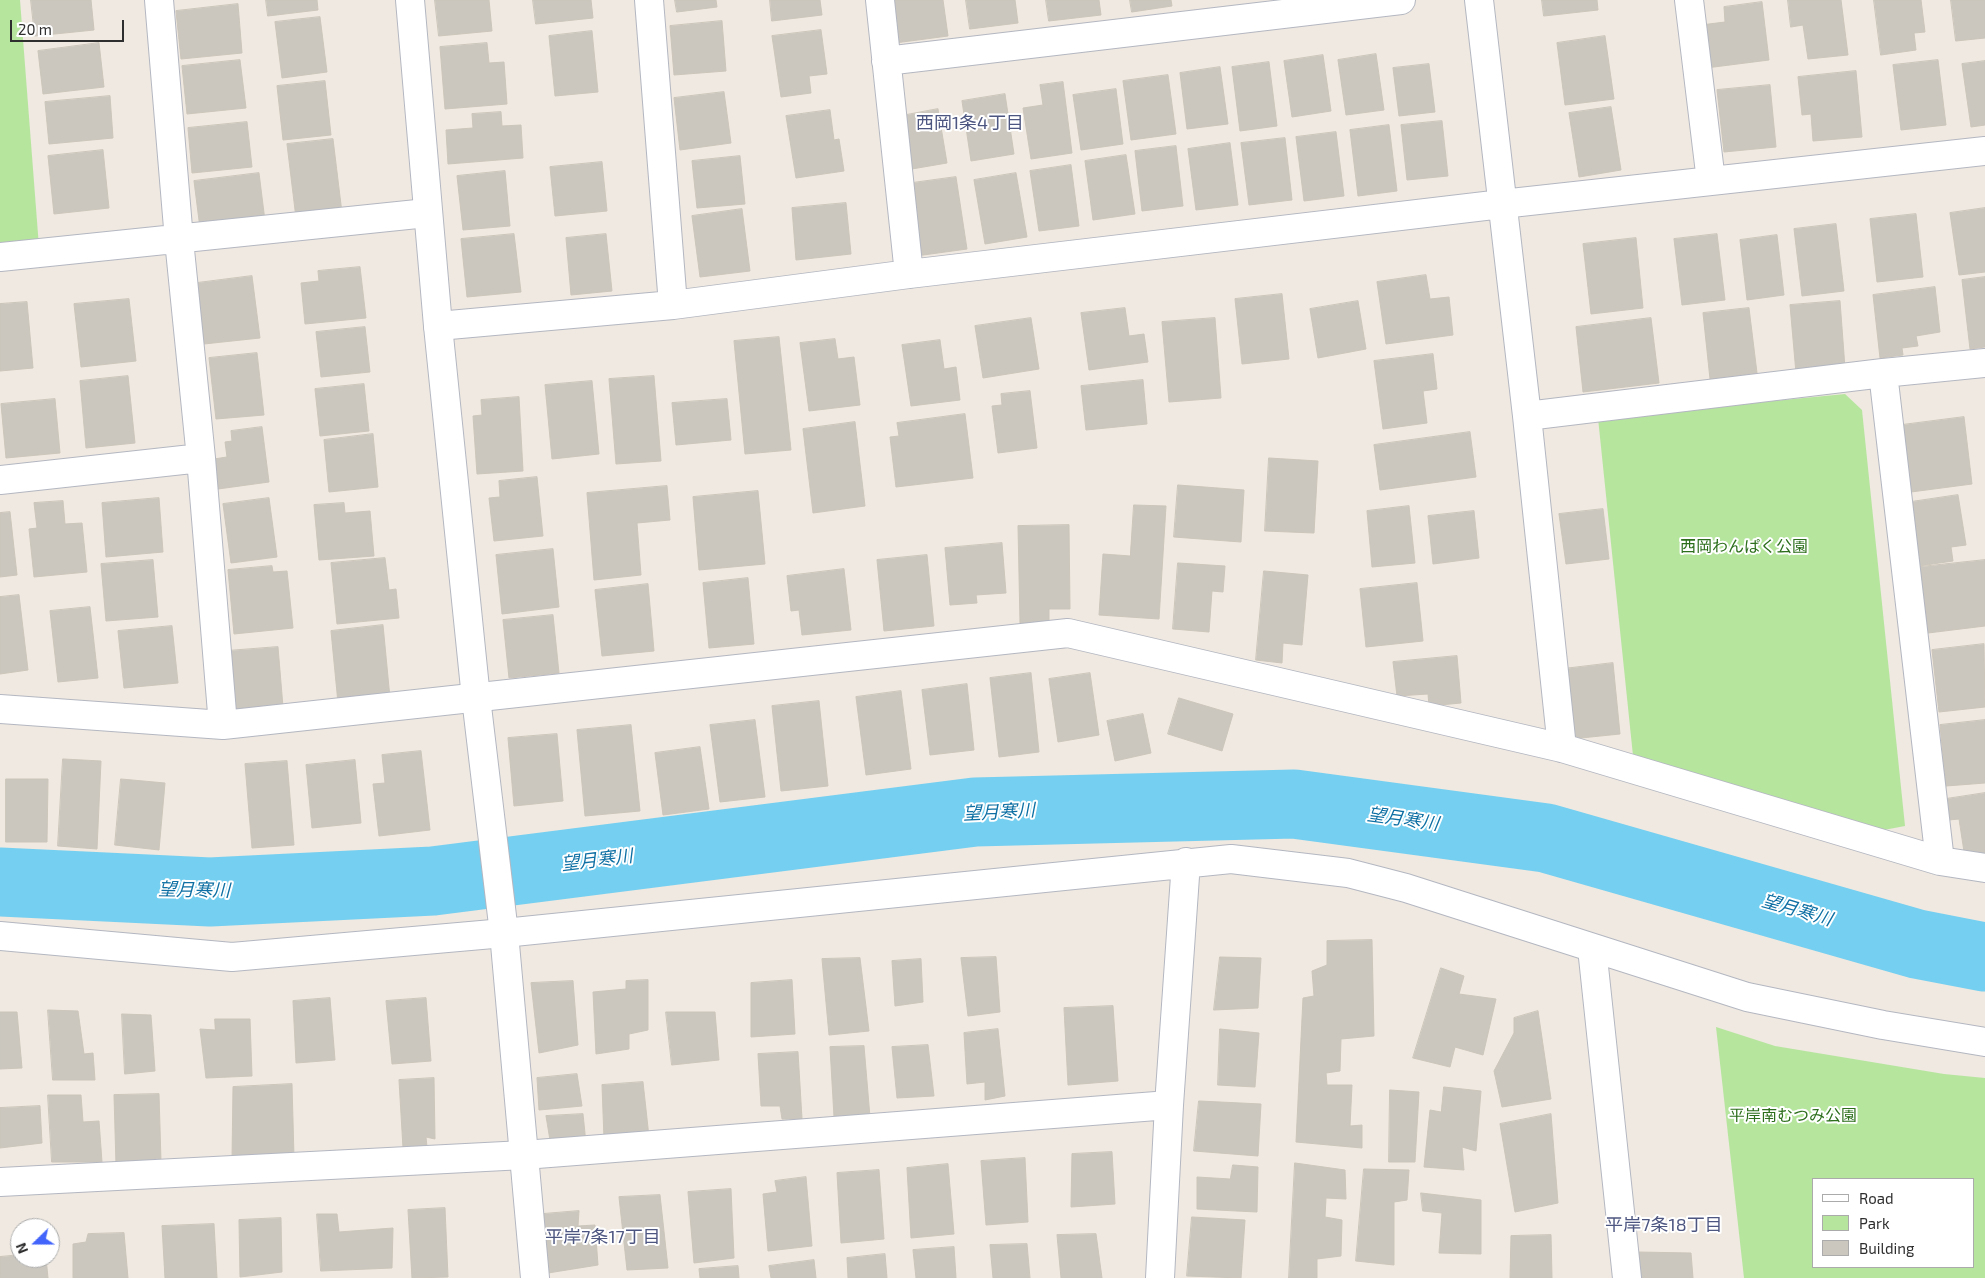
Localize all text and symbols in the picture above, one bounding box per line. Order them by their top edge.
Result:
scale bar [12,10,126,42]
text: 20 m [18,20,52,38]
district label: 西岡1条4丁目 [916,112,1024,134]
park label: 西岡わんぱく公園 [1680,537,1808,557]
water label: 望月寒川 [962,799,1036,825]
water label: 望月寒川 [1366,803,1440,835]
water label: 望月寒川 [560,845,634,875]
water label: 望月寒川 [158,879,230,901]
water label: 望月寒川 [1759,890,1835,930]
park label: 平岸南むつみ公園 [1729,1106,1857,1126]
legend [1812,1178,1975,1268]
text: Road [1859,1189,1894,1207]
district label: 平岸7条18丁目 [1605,1214,1723,1236]
text: Park [1859,1214,1890,1232]
north arrow [10,1218,60,1268]
district label: 平岸7条17丁目 [545,1226,661,1248]
text: Building [1859,1239,1914,1257]
text: N [12,1241,31,1256]

